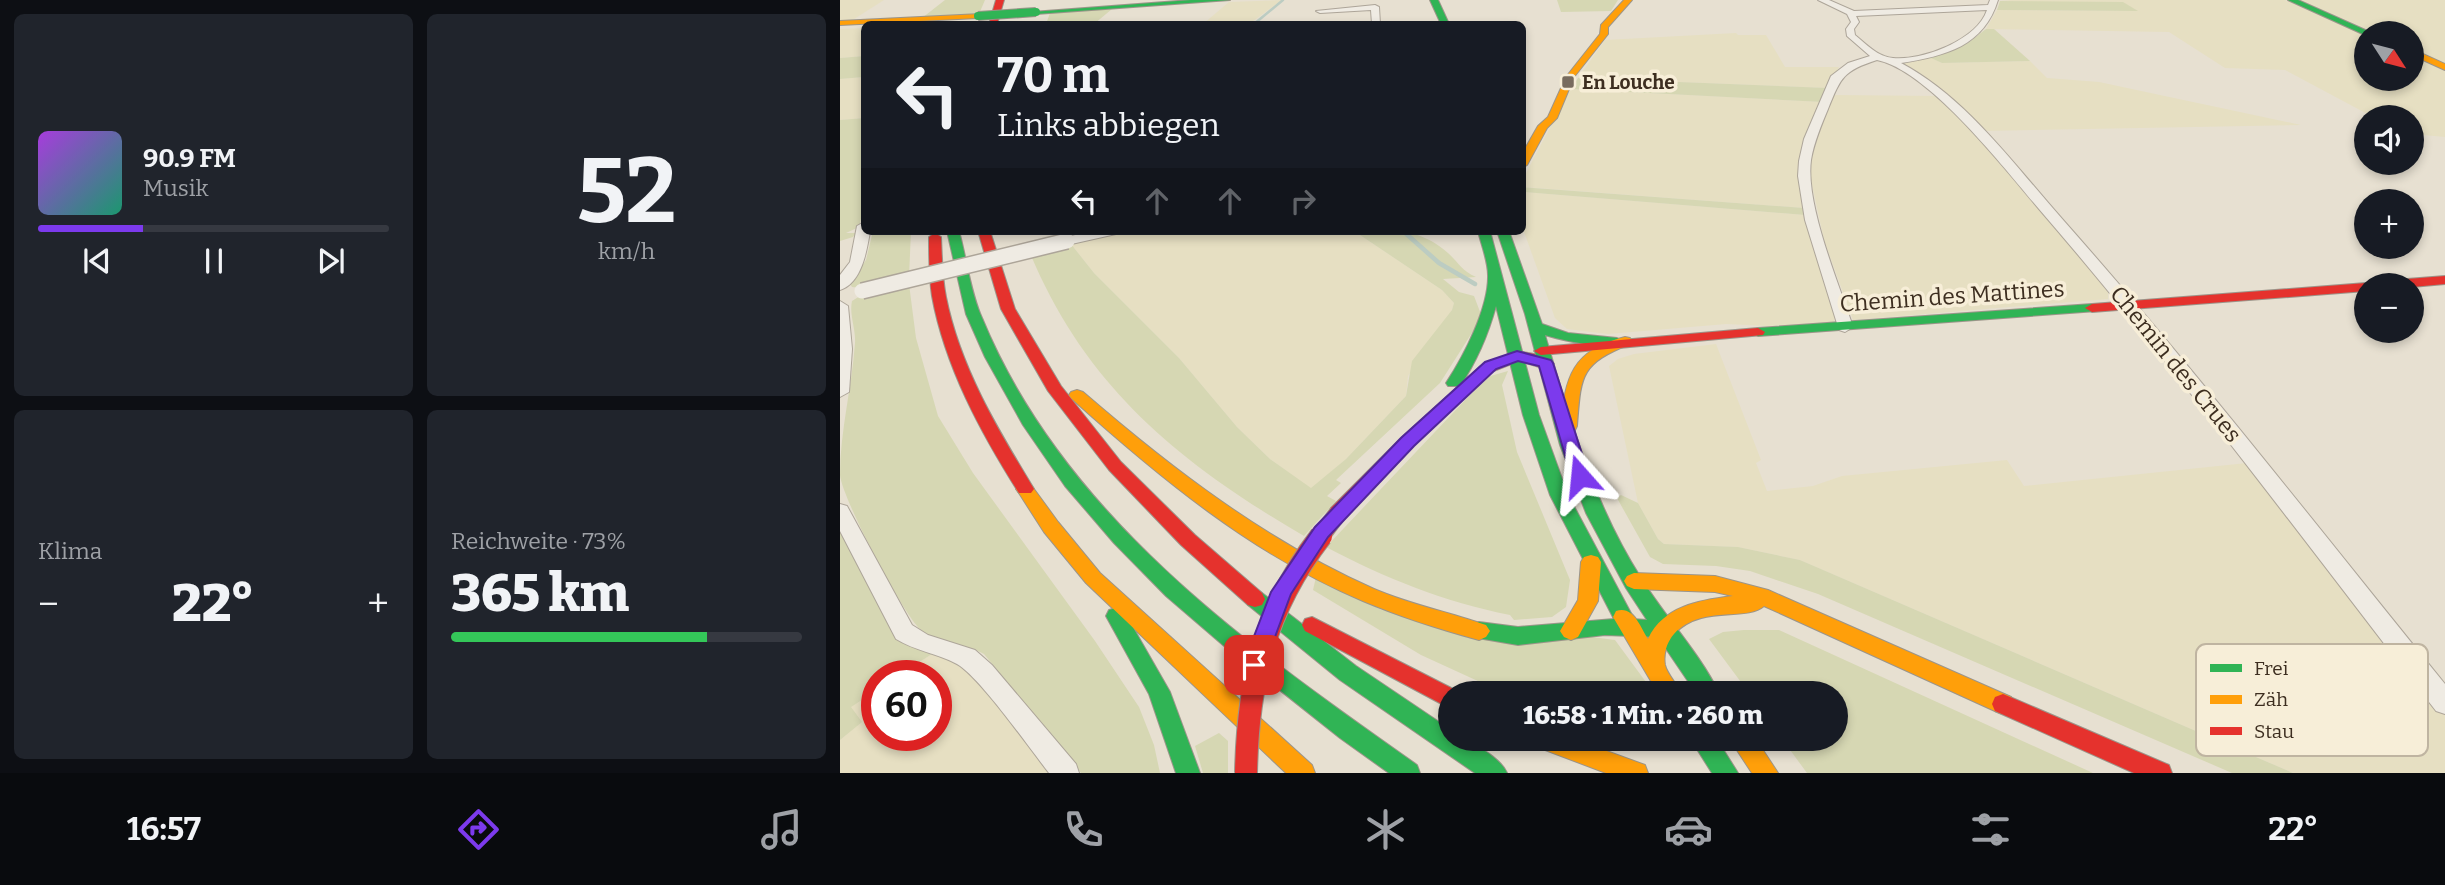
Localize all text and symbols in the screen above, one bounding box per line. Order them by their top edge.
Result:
north arrow [2354,21,2424,91]
map controls [2354,21,2424,343]
text: 70 m [997,46,1109,105]
icon: left [882,49,973,140]
place label: En Louche [1582,71,1675,94]
marker: En Louche [1560,74,1576,90]
button: sound [2354,105,2424,175]
text: Links abbiegen [997,106,1220,144]
text: 52 [577,137,676,246]
text: 90.9 FM [143,143,236,174]
text: Musik [143,174,209,202]
icon: left [1065,182,1103,220]
icon: ahead [1138,182,1176,220]
icon: ahead [1211,182,1249,220]
icon: right [1284,182,1322,220]
button: + [2354,189,2424,259]
text: km/h [598,237,655,265]
icon: previous [78,242,116,280]
icon: pause [195,242,233,280]
icon: next [312,242,350,280]
button: − [2354,273,2424,343]
street label: Chemin des Mattines [1839,274,2065,318]
street label: Chemin des Crues [2104,280,2248,448]
position arrow [1543,439,1617,513]
text: Reichweite · 73% [451,527,626,555]
text: Klima [38,537,102,565]
text: 365 km [451,562,629,625]
text: 22° [172,572,254,635]
text: − [38,581,59,627]
text: + [367,581,389,627]
pin [1224,635,1284,695]
legend [2196,644,2428,756]
icon: arrive [1235,646,1273,684]
text: Frei [2254,657,2289,680]
speed limit sign: 60 [861,660,952,751]
text: Zäh [2254,688,2288,711]
text: 16:58 · 1 Min. · 260 m [1523,700,1763,731]
text: Stau [2254,720,2294,743]
icon: directions [454,805,503,854]
icon: music [757,805,806,854]
icon: phone [1059,805,1108,854]
icon: climate [1361,805,1410,854]
icon: car [1664,805,1713,854]
icon: filters [1966,805,2015,854]
text: 16:57 [127,810,201,848]
text: 22° [2268,810,2318,848]

